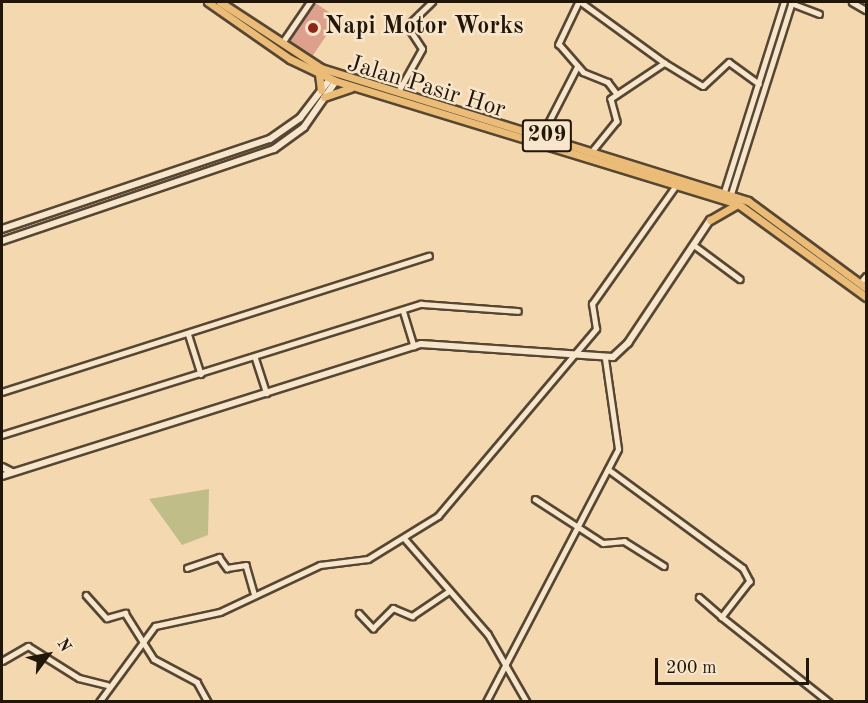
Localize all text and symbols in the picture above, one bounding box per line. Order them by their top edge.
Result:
place label: Napi Motor Works [325,14,524,42]
marker: Napi Motor Works [306,21,320,35]
street label: Jalan Pasir Hor [343,50,509,126]
road number: 209 [522,117,572,155]
north arrow [18,625,78,685]
text: N [53,636,73,655]
scale bar [658,646,812,684]
text: 200 m [666,659,717,677]

